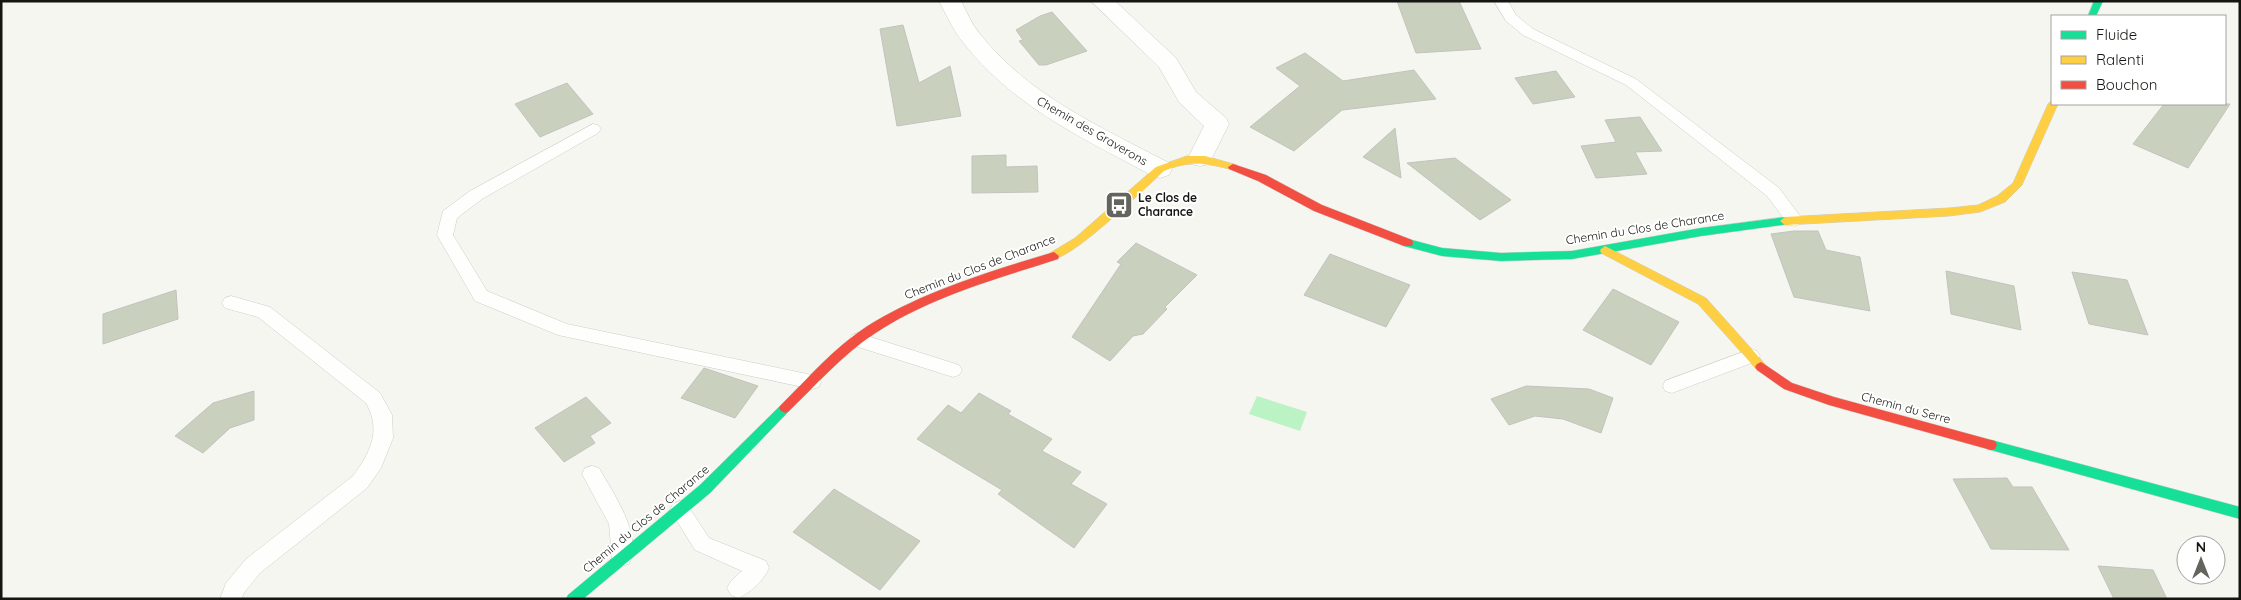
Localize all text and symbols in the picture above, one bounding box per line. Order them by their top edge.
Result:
legend [2051,15,2226,105]
text: Fluide [2096,25,2137,44]
text: Ralenti [2096,50,2144,69]
text: Bouchon [2096,75,2157,94]
street label: Chemin des Graverons [1034,93,1151,169]
bus stop icon: Le Clos de Charance [1104,190,1134,220]
place label: Le Clos de Charance [1138,190,1197,219]
street label: Chemin du Clos de Charance [1565,208,1725,247]
street label: Chemin du Clos de Charance [902,231,1058,302]
street label: Chemin du Serre [1860,388,1953,427]
street label: Chemin du Clos de Charance [579,461,712,576]
north arrow [2176,535,2226,585]
text: N [2196,538,2206,556]

